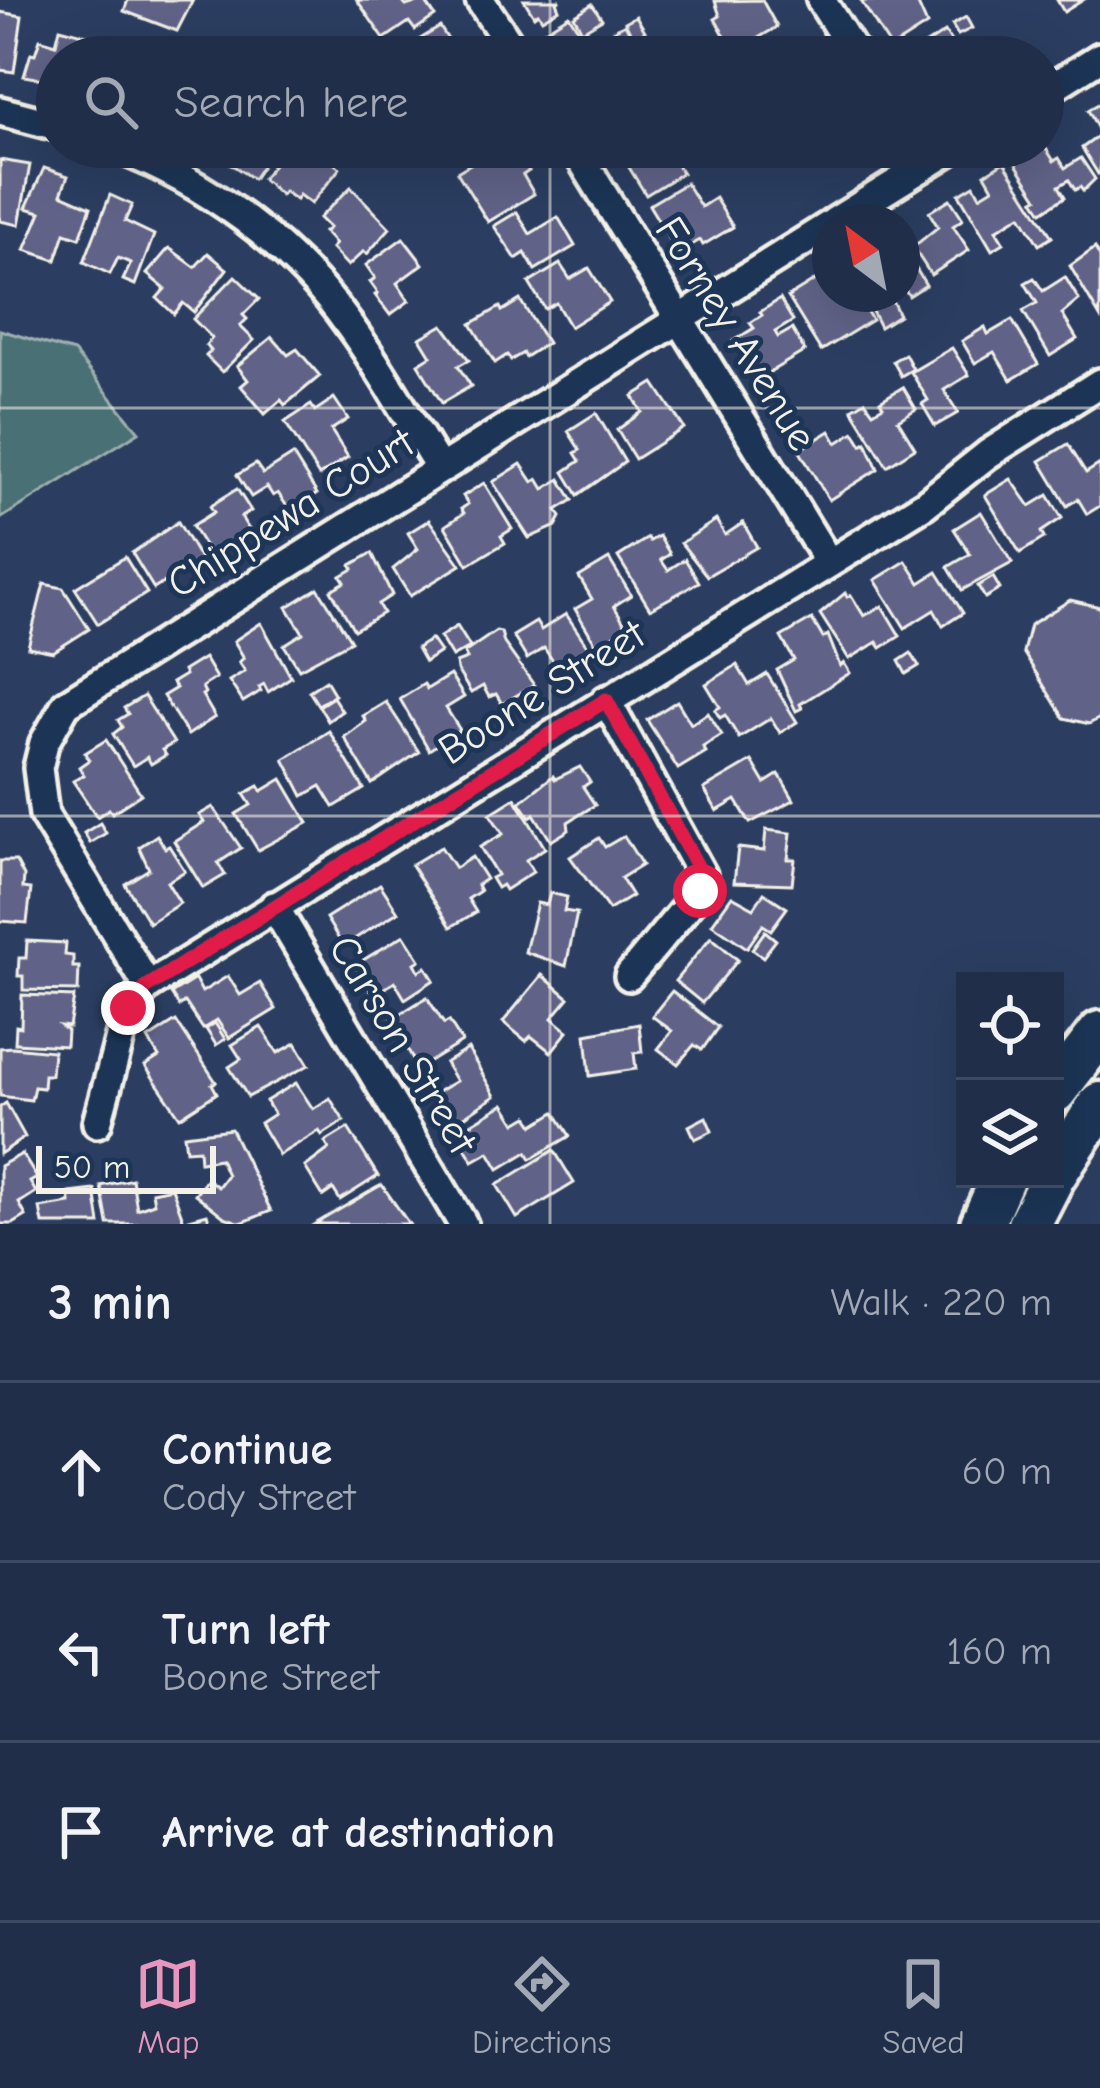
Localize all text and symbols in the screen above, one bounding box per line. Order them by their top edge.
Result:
search box [36,36,1064,168]
icon: search [78,69,144,135]
text: Search here [174,76,408,128]
north arrow [812,204,920,312]
street label: Forney Avenue [645,208,827,459]
street label: Chippewa Court [158,417,425,609]
street label: Boone Street [430,608,656,775]
route start [673,864,727,918]
street label: Carson Street [318,927,488,1165]
map controls [956,972,1064,1188]
button: locate [956,972,1064,1080]
route end [101,981,155,1035]
button: layers [956,1080,1064,1188]
scale bar [36,1140,216,1193]
text: 50 m [54,1148,130,1186]
text: 3 min [48,1273,172,1332]
text: Walk · 220 m [831,1280,1052,1325]
text: Continue [162,1423,332,1475]
icon: ahead [48,1439,114,1505]
text: 60 m [962,1449,1052,1494]
text: Cody Street [162,1475,355,1520]
text: Turn left [162,1603,329,1655]
icon: left [48,1619,114,1685]
text: 160 m [946,1629,1052,1674]
text: Boone Street [162,1655,379,1700]
icon: arrive [48,1799,114,1865]
text: Arrive at destination [162,1806,555,1858]
tab: Map [135,1951,201,2061]
tab: Directions [472,1951,612,2061]
tab: Saved [882,1951,965,2061]

